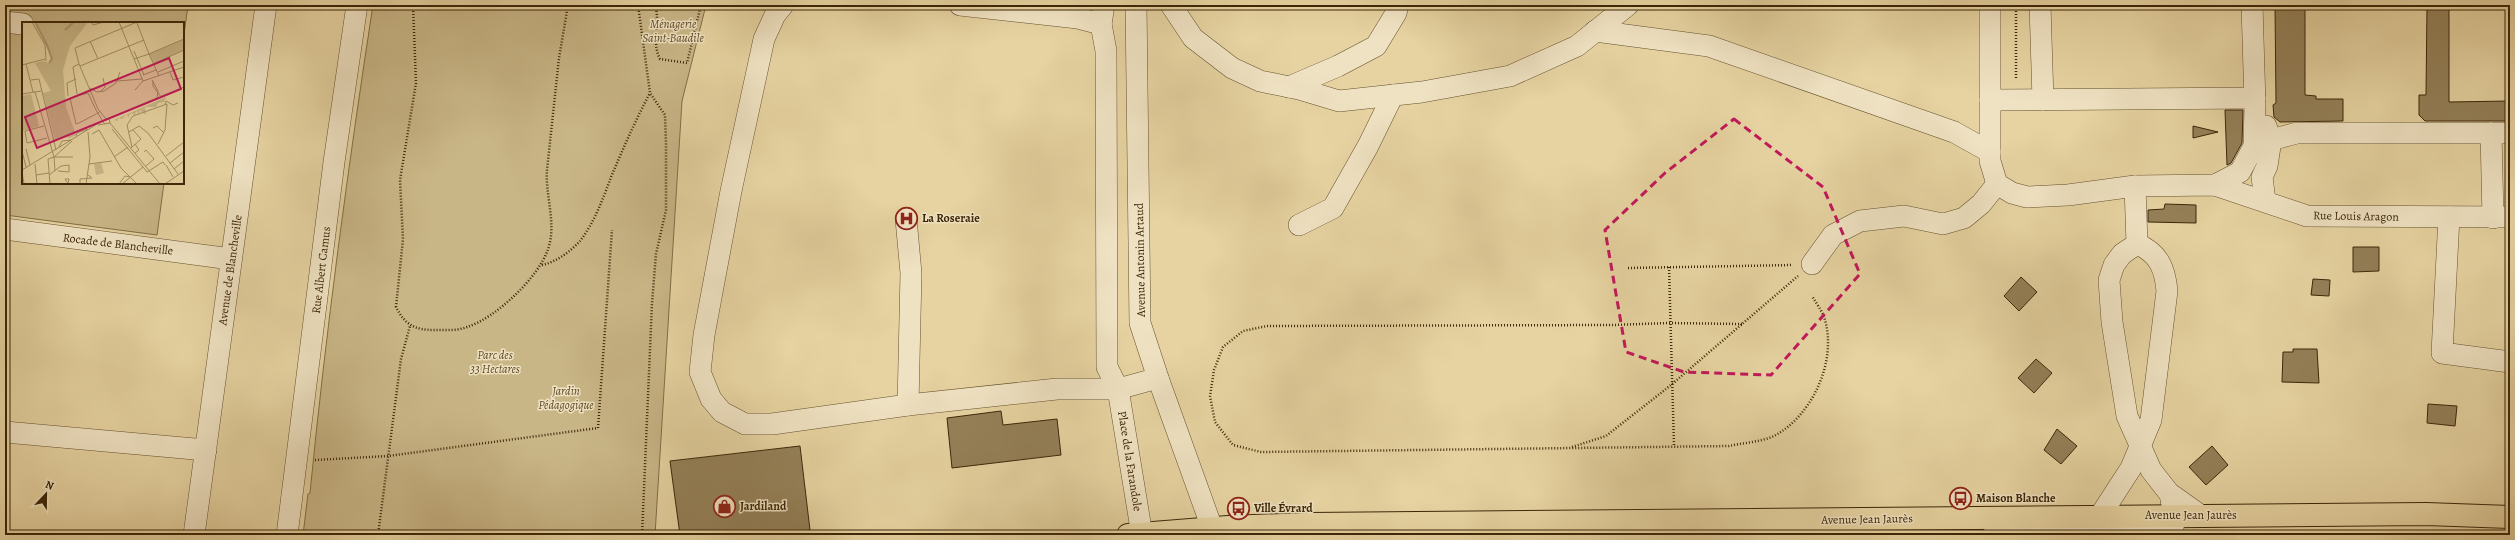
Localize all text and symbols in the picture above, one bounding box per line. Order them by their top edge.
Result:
park label: Ménagerie Saint-Baudile [642,16,704,46]
inset map [22,22,184,184]
street label: Avenue Antonin Artaud [1131,202,1149,318]
hospital icon: La Roseraie [894,205,920,231]
street label: Rue Louis Aragon [2313,207,2399,225]
place label: La Roseraie [922,210,980,226]
street label: Avenue de Blancheville [214,214,246,327]
street label: Rue Albert Camus [308,225,334,315]
street label: Rocade de Blancheville [62,229,174,259]
park label: Parc des 33 Hectares [469,347,520,377]
park label: Jardin Pédagogique [538,383,594,413]
street label: Place de la Farandole [1114,410,1146,512]
north arrow [26,474,66,514]
text: N [43,477,56,494]
bus stop icon: Maison Blanche [1947,485,1973,511]
place label: Maison Blanche [1976,490,2056,506]
shop icon: Jardiland [711,493,737,519]
bus stop icon: Ville Évrard [1225,495,1251,521]
place label: Jardiland [740,498,787,514]
place label: Ville Évrard [1253,500,1313,516]
street label: Avenue Jean Jaurès [2144,507,2237,523]
street label: Avenue Jean Jaurès [1820,510,1913,528]

